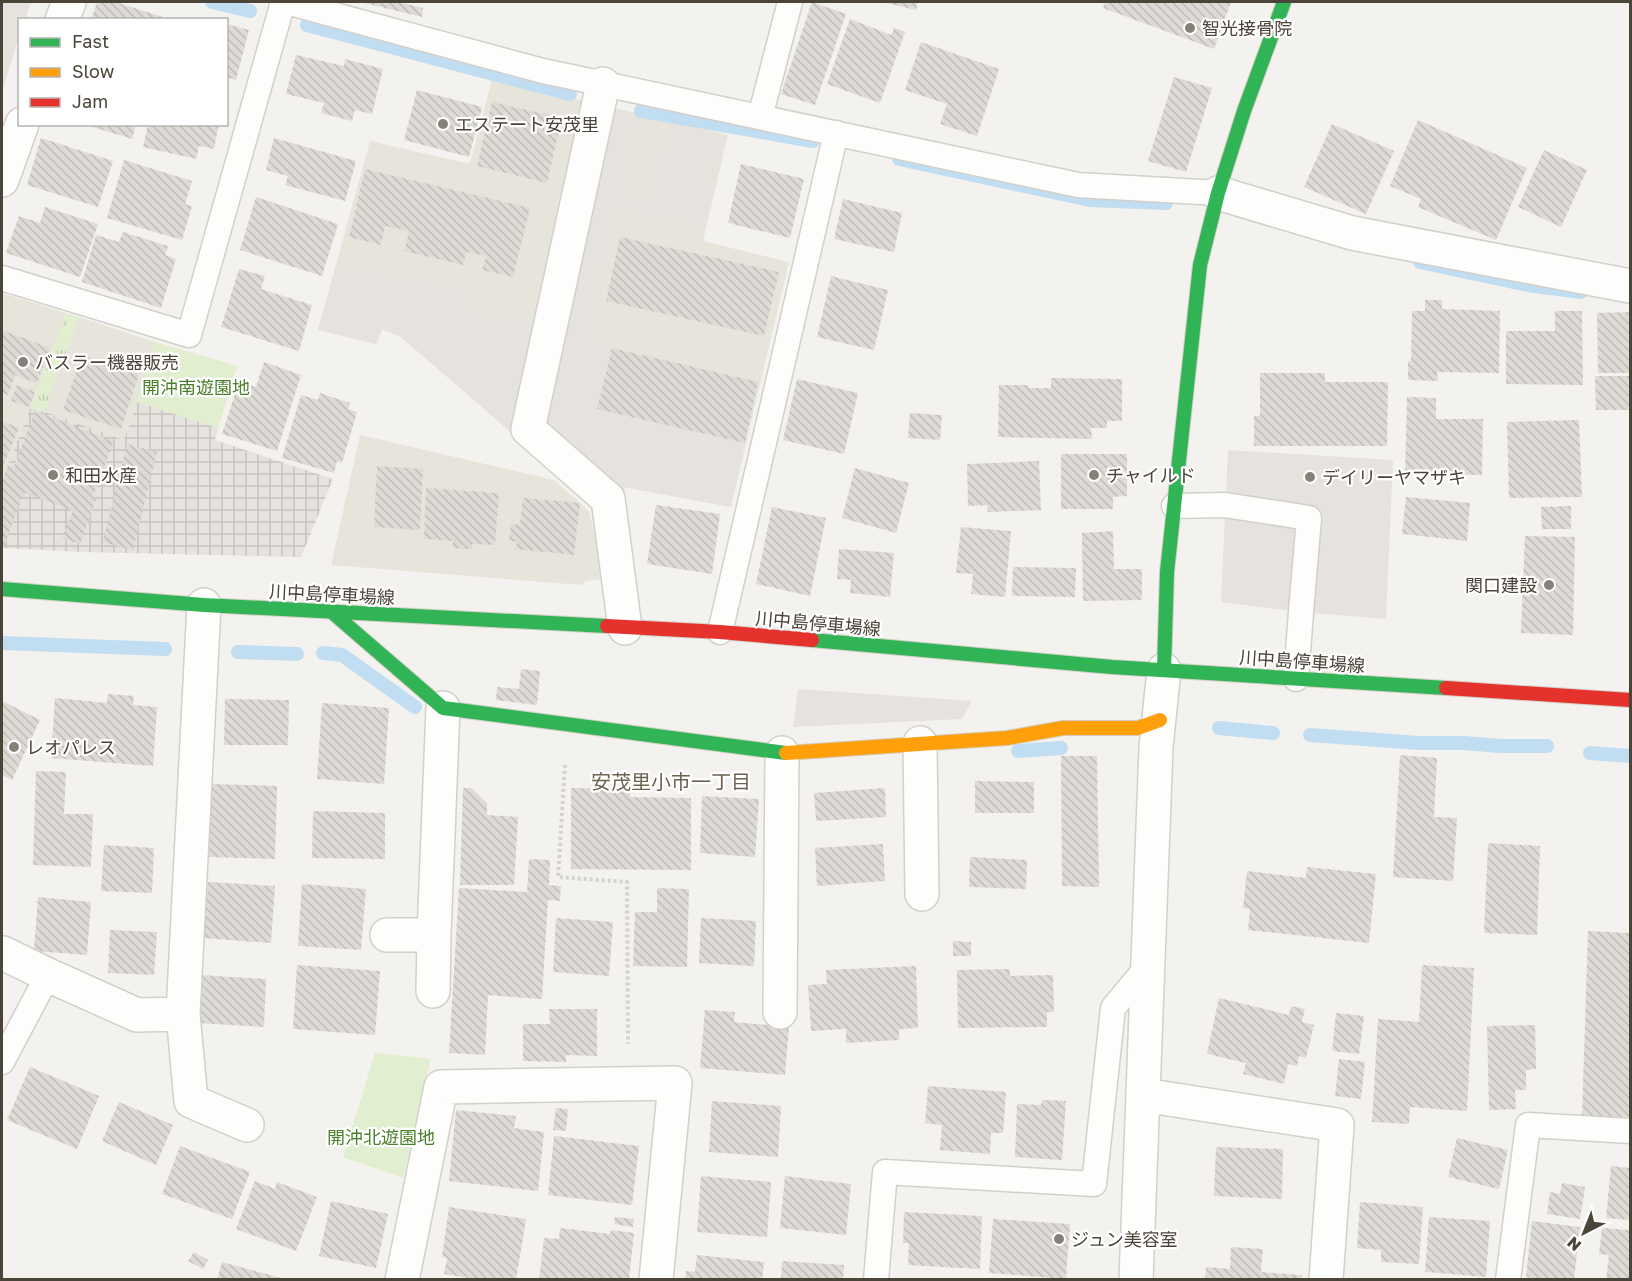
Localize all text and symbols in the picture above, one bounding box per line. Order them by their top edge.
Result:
place label: 智光接骨院 [1202,17,1292,39]
legend [18,18,228,126]
marker: 智光接骨院 [1183,21,1197,35]
text: Fast [72,30,109,52]
text: Slow [72,60,115,82]
text: Jam [72,90,108,112]
place label: エステート安茂里 [455,113,599,135]
marker: エステート安茂里 [436,117,450,131]
place label: バスラー機器販売 [35,351,179,373]
marker: バスラー機器販売 [16,355,30,369]
park label: 開沖南遊園地 [142,376,250,398]
place label: 和田水産 [65,464,137,486]
place label: チャイルド [1106,464,1196,486]
place label: デイリーヤマザキ [1322,466,1466,488]
marker: 和田水産 [46,468,60,482]
marker: チャイルド [1087,468,1101,482]
marker: デイリーヤマザキ [1303,470,1317,484]
place label: 関口建設 [1465,574,1537,596]
marker: 関口建設 [1542,578,1556,592]
street label: 川中島停車場線 [269,580,395,608]
street label: 川中島停車場線 [754,607,882,639]
street label: 川中島停車場線 [1238,646,1366,676]
place label: レオパレス [26,736,116,758]
marker: レオパレス [7,740,21,754]
district label: 安茂里小市一丁目 [591,769,751,793]
park label: 開沖北遊園地 [327,1126,435,1148]
north arrow [1554,1203,1614,1263]
place label: ジュン美容室 [1071,1228,1178,1250]
marker: ジュン美容室 [1052,1232,1066,1246]
text: N [1563,1233,1585,1256]

